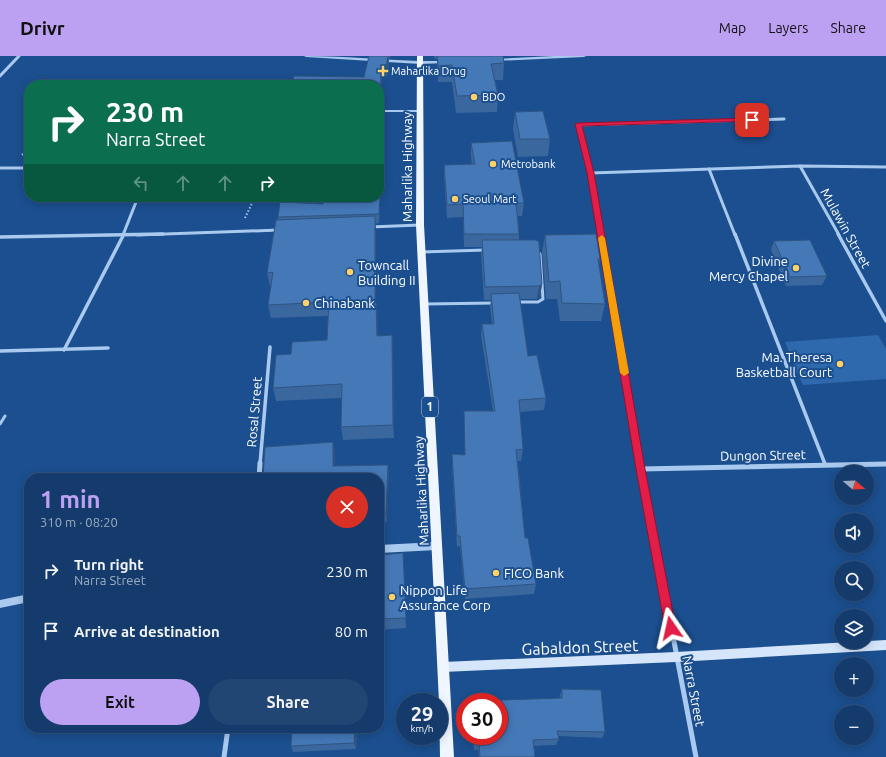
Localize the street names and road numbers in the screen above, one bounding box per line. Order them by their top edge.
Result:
street label: Maharlika Highway [400,112,414,222]
street label: Mulawin Street [818,186,874,270]
street label: Rosal Street [244,376,264,448]
road number: 1 [422,397,438,417]
street label: Maharlika Highway [411,436,431,546]
street label: Dungon Street [720,447,806,463]
street label: Gabaldon Street [521,636,639,658]
street label: Narra Street [680,654,708,728]

